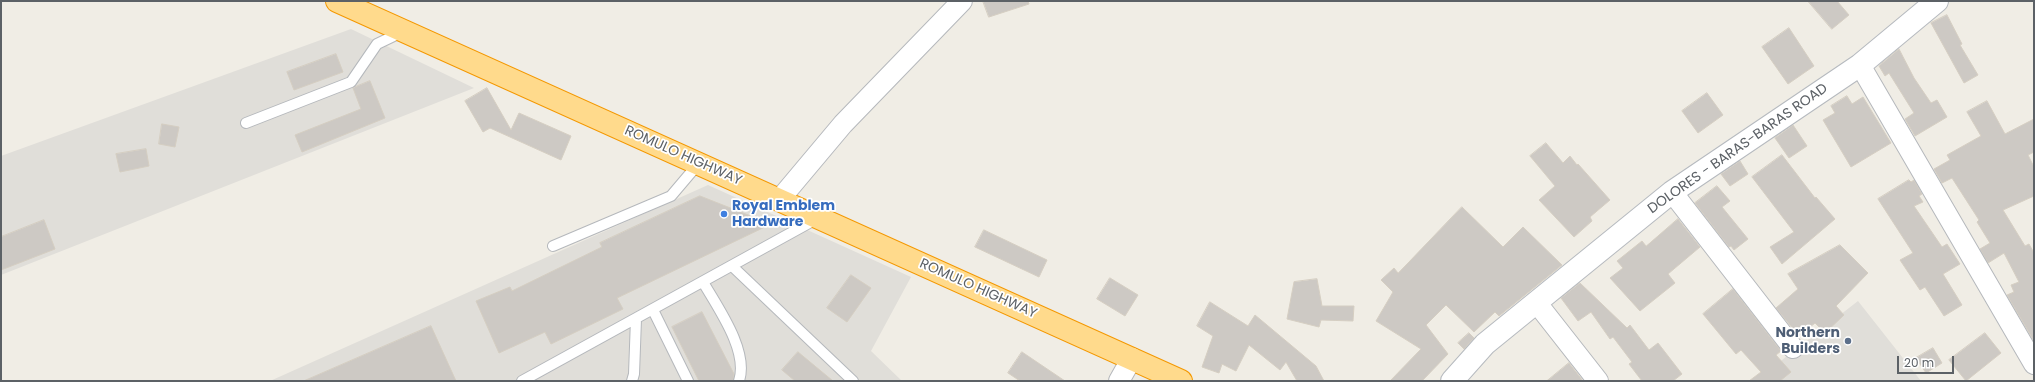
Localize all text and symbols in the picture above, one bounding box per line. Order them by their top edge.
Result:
street label: DOLORES - BARAS-BARAS ROAD [1645,80,1831,218]
street label: ROMULO HIGHWAY [622,123,744,189]
place label: Royal Emblem Hardware [732,198,835,230]
marker: Royal Emblem Hardware [719,209,729,219]
street label: ROMULO HIGHWAY [917,256,1039,322]
place label: Northern Builders [1775,325,1840,358]
marker: Northern Builders [1843,336,1853,346]
scale bar [1899,348,1956,374]
text: 20 m [1904,354,1934,371]

